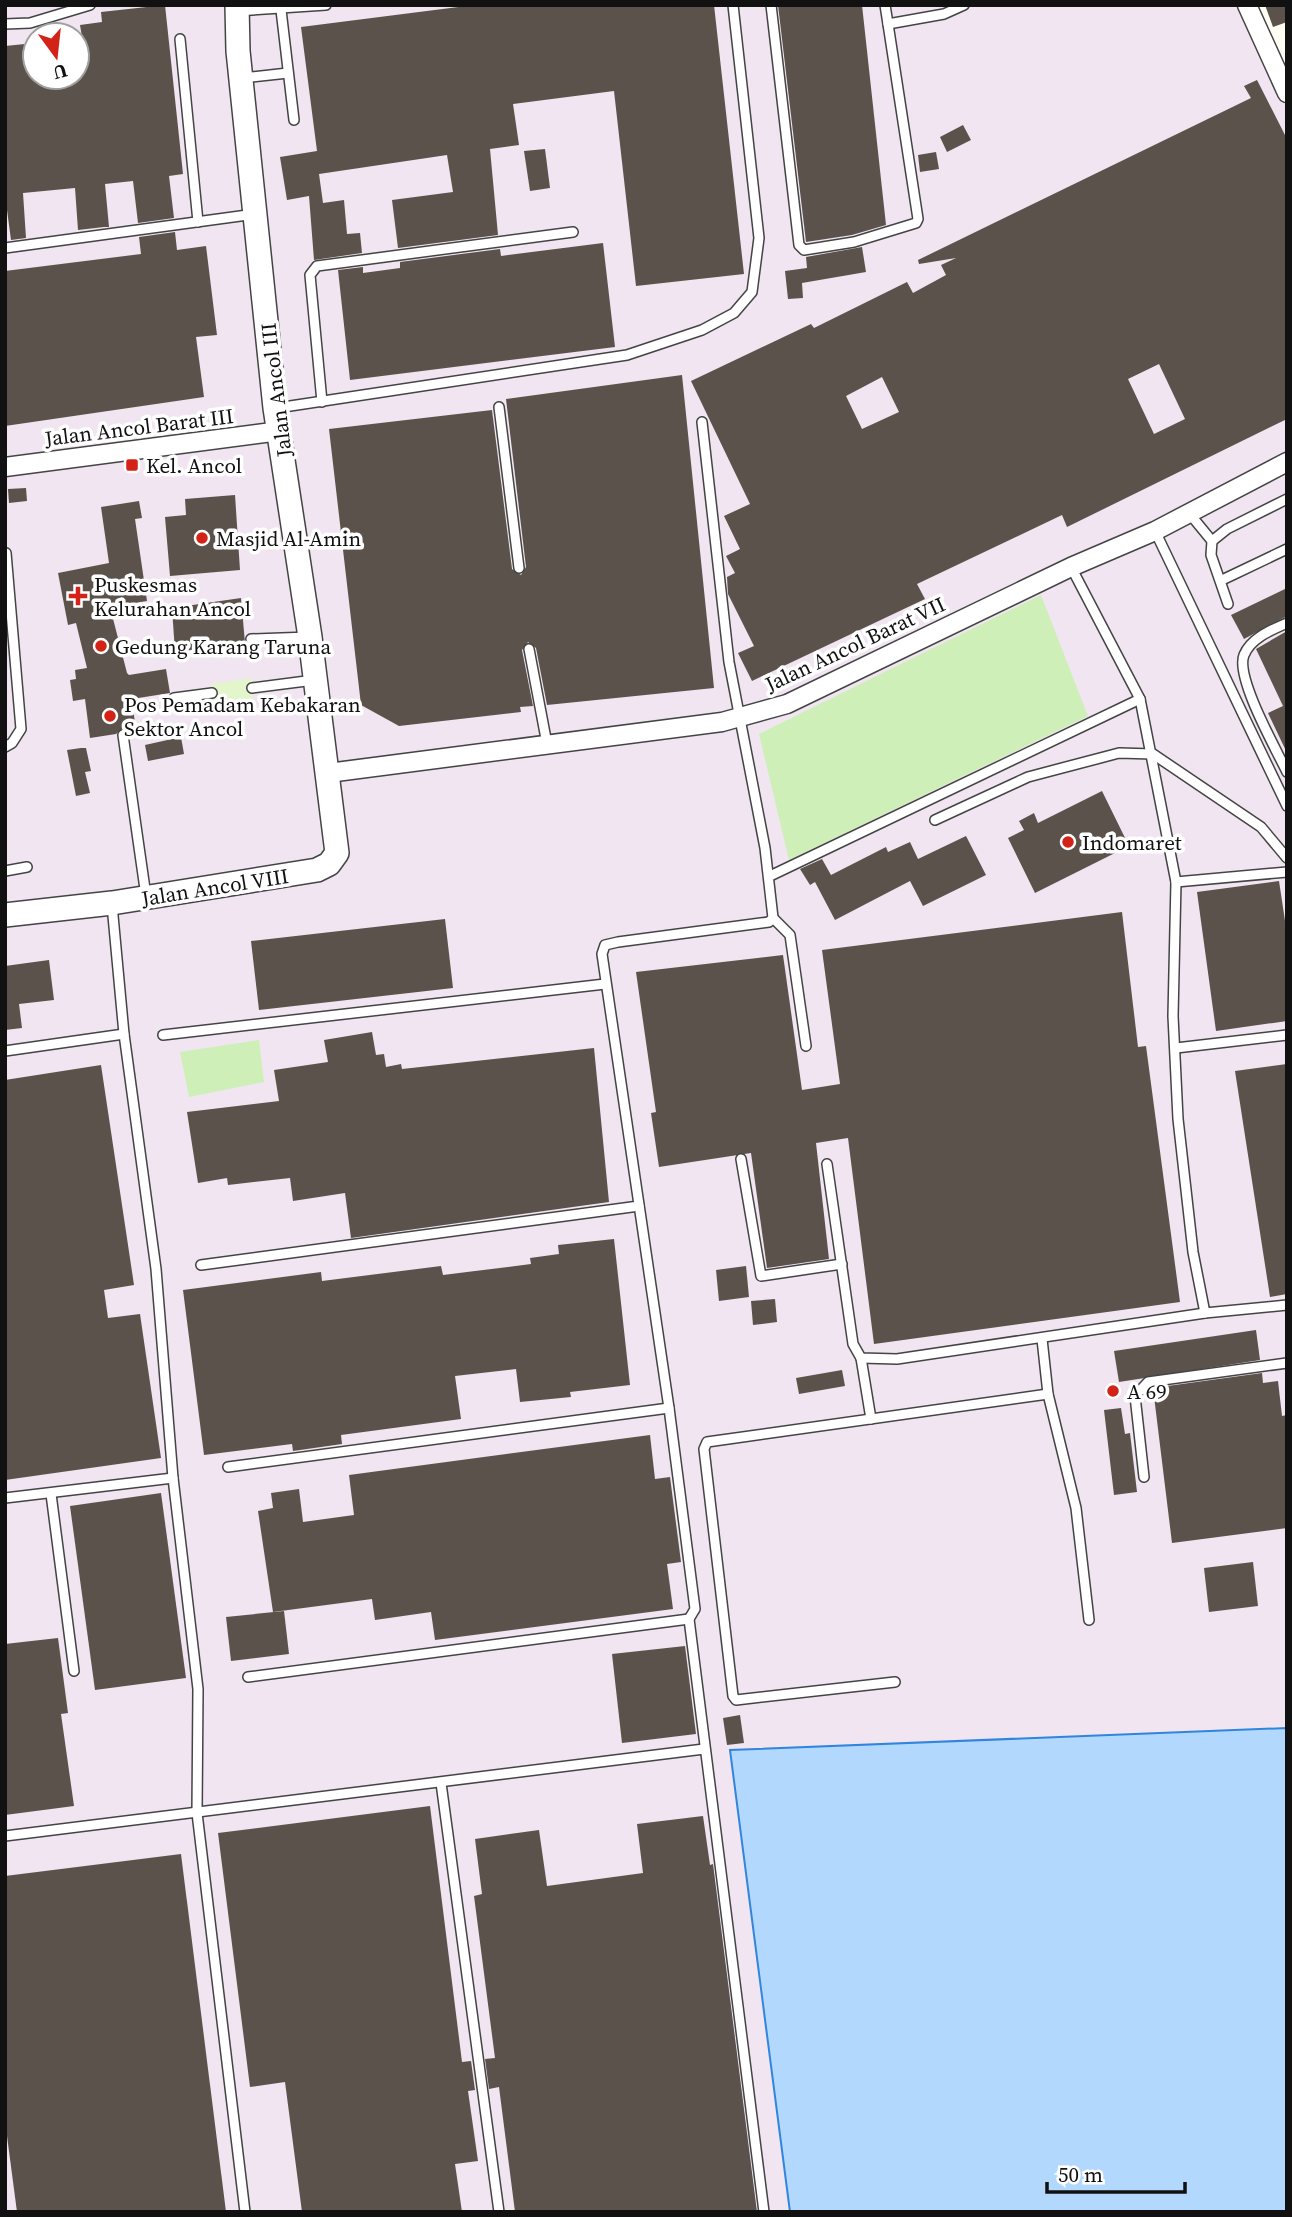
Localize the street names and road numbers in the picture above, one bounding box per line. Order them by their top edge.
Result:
street label: Jalan Ancol III [253,321,299,460]
street label: Jalan Ancol Barat III [42,401,235,453]
street label: Jalan Ancol Barat VII [759,590,950,699]
street label: Jalan Ancol VIII [138,861,291,913]

